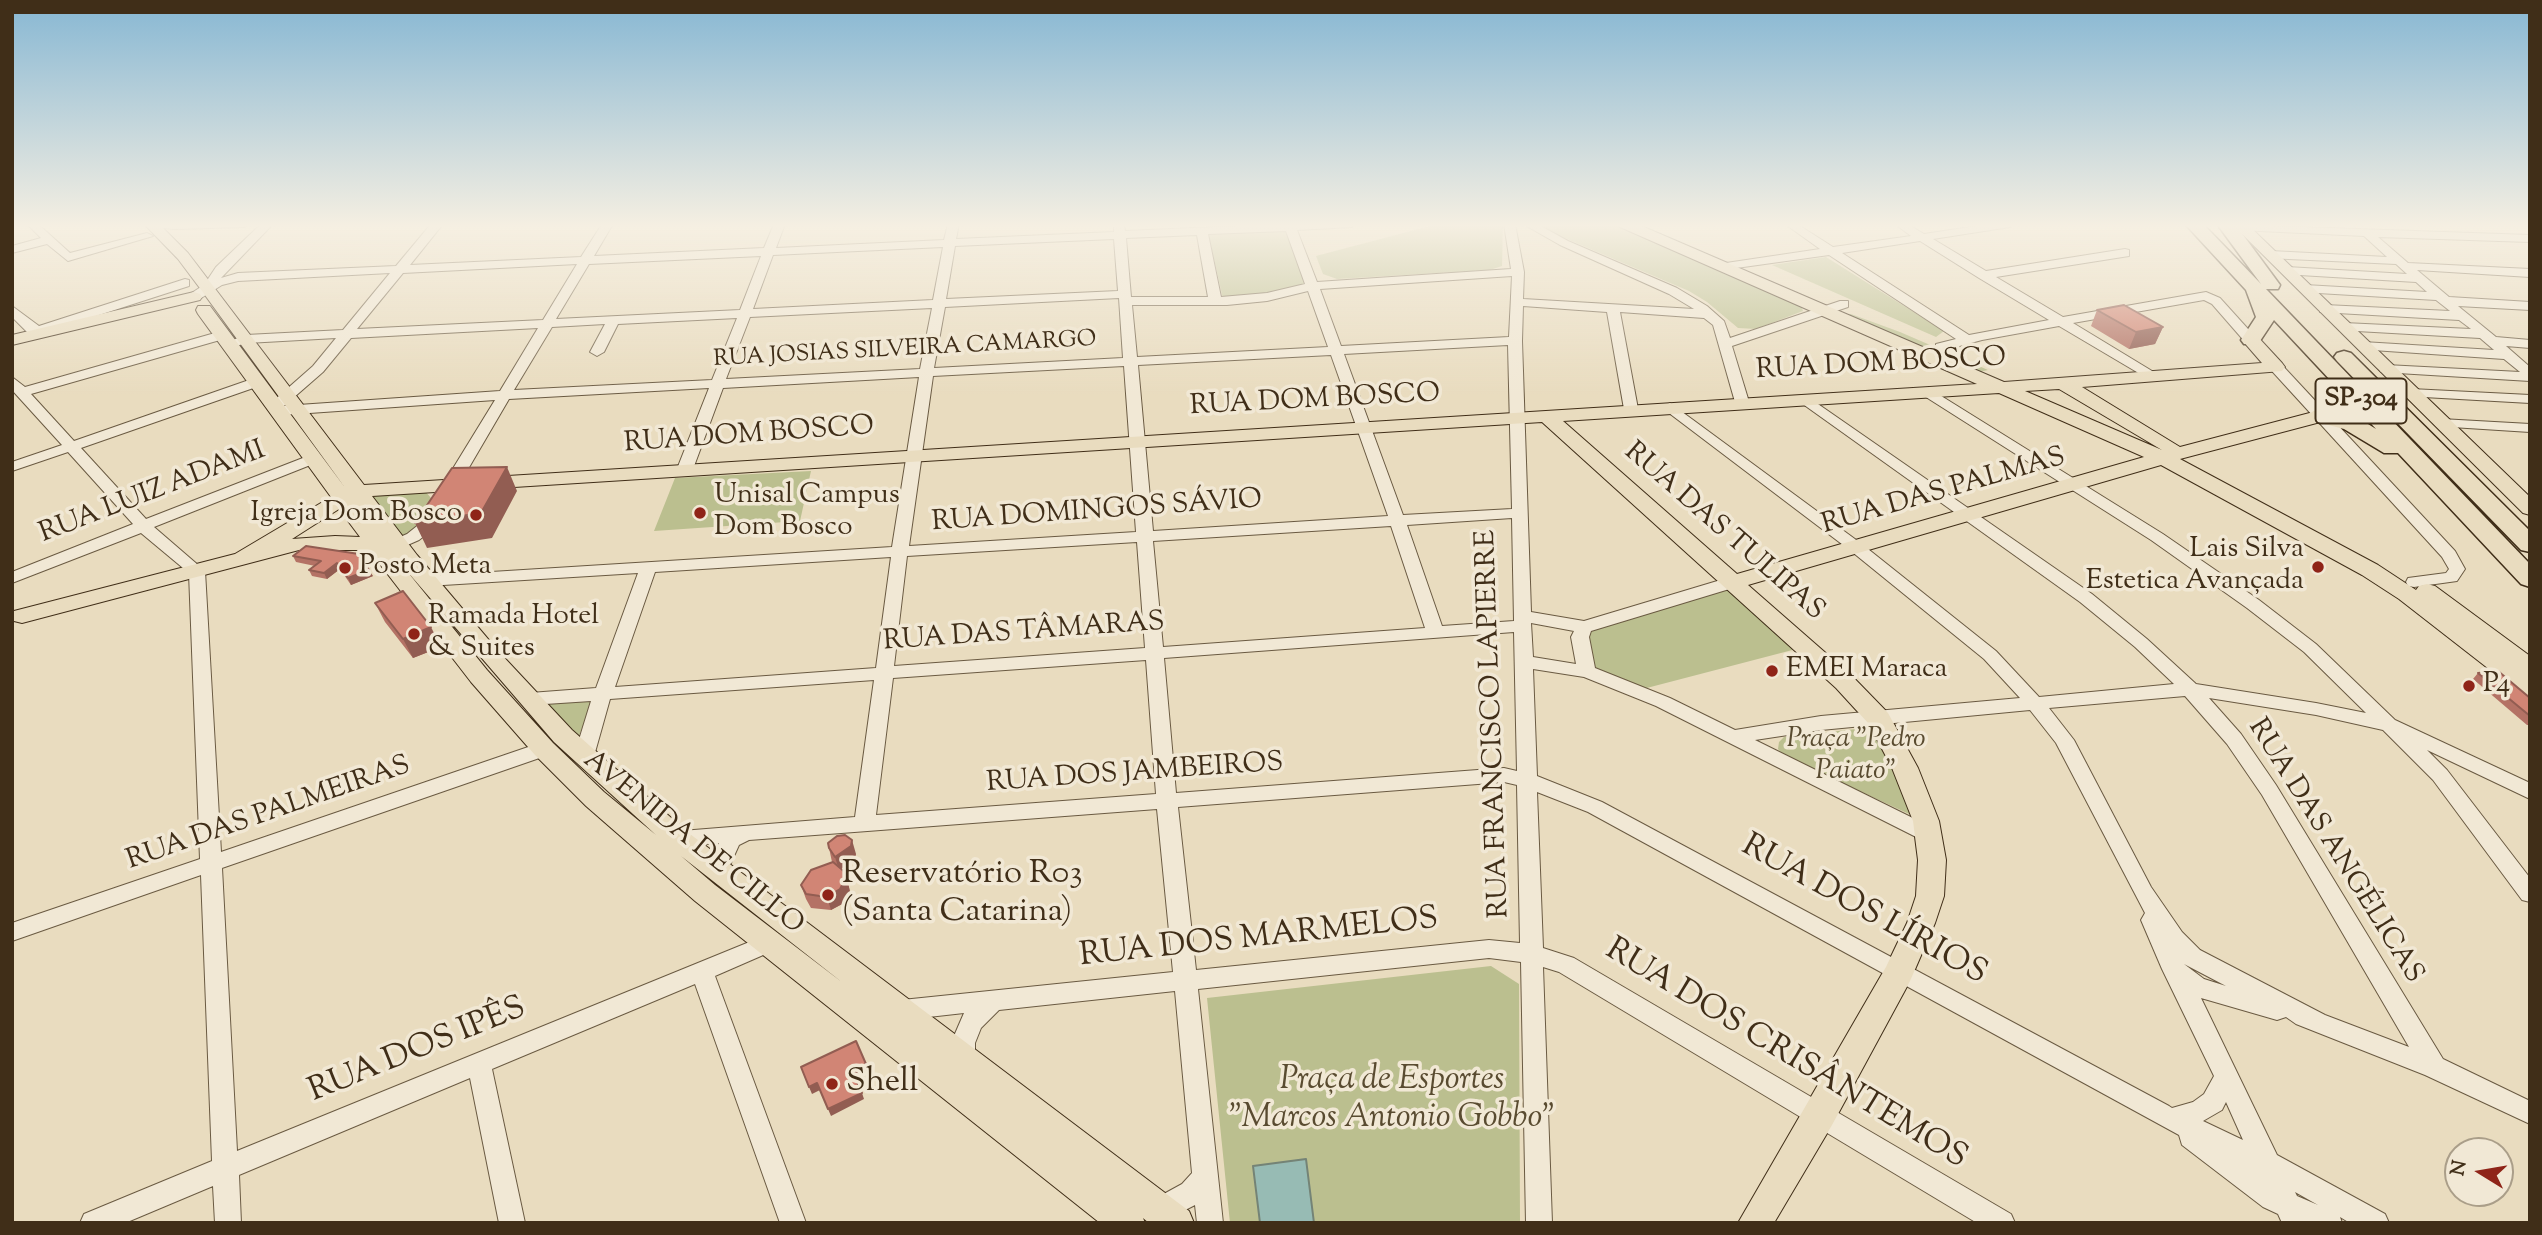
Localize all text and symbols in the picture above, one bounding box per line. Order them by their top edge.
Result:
street label: RUA JOSIAS SILVEIRA CAMARGO [713,327,1097,375]
street label: RUA DOM BOSCO [1755,343,2007,389]
road number: SP-304 [2316,378,2406,424]
street label: RUA DOM BOSCO [1189,379,1441,425]
street label: RUA DOM BOSCO [623,412,875,462]
street label: RUA LUIZ ADAMI [35,435,271,553]
street label: RUA DAS TULIPAS [1616,437,1830,629]
street label: RUA DAS PALMAS [1818,442,2070,544]
place label: Unisal Campus Dom Bosco [714,480,900,546]
street label: RUA DOMINGOS SÁVIO [931,485,1263,541]
place label: Igreja Dom Bosco [251,498,462,532]
marker: Unisal Campus Dom Bosco [692,505,708,521]
marker: Igreja Dom Bosco [468,507,484,523]
street label: RUA FRANCISCO LAPIERRE [1471,529,1519,919]
place label: Lais Silva Estetica Avançada [2086,534,2304,600]
place label: Posto Meta [359,551,491,585]
marker: Lais Silva Estetica Avançada [2310,559,2326,575]
marker: Posto Meta [337,560,353,576]
place label: Ramada Hotel & Suites [428,601,599,667]
street label: RUA DAS TÂMARAS [882,607,1166,661]
marker: Ramada Hotel & Suites [406,626,422,642]
place label: EMEI Maraca [1786,654,1948,688]
marker: EMEI Maraca [1764,663,1780,679]
place label: P4 [2483,669,2510,703]
marker: P4 [2461,678,2477,694]
street label: RUA DAS ANGÉLICAS [2239,714,2429,990]
park label: Praça "Pedro Paiato" [1786,724,1926,790]
street label: AVENIDA DE CILLO [575,745,809,943]
street label: RUA DOS JAMBEIROS [986,748,1284,802]
street label: RUA DAS PALMEIRAS [123,751,415,879]
street label: RUA DOS LÍRIOS [1733,828,1993,996]
place label: Reservatório R03 (Santa Catarina) [842,856,1083,934]
marker: Reservatório R03 (Santa Catarina) [820,887,836,903]
street label: RUA DOS MARMELOS [1078,901,1440,979]
street label: RUA DOS CRISÂNTEMOS [1597,932,1973,1180]
street label: RUA DOS IPÊS [304,990,532,1114]
park label: Praça de Esportes "Marcos Antonio Gobbo" [1229,1062,1555,1140]
place label: Shell [846,1064,918,1104]
marker: Shell [824,1076,840,1092]
north arrow [2444,1137,2514,1207]
text: N [2445,1158,2475,1178]

